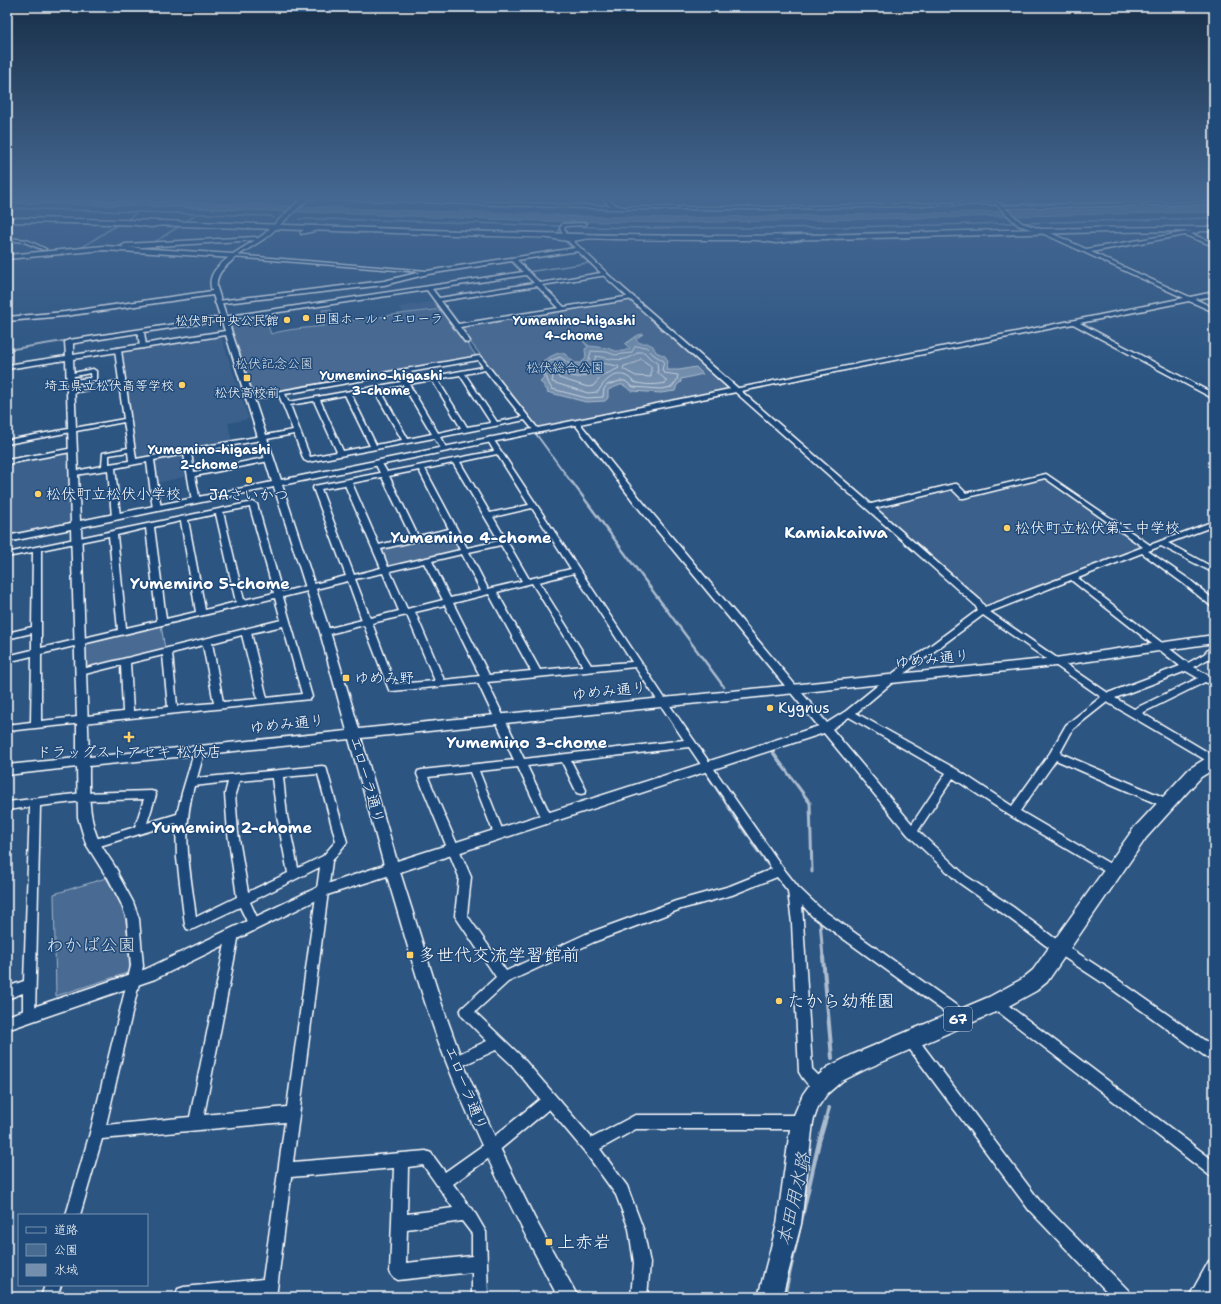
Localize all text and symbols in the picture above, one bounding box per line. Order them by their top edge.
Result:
place label: 田園ホール・エローラ [314,310,443,327]
place label: 松伏町中央公民館 [175,312,279,329]
district label: Yumemino-higashi 4-chome [512,312,636,344]
marker: 田園ホール・エローラ [301,313,311,323]
marker: 松伏町中央公民館 [282,315,292,325]
park label: 松伏記念公園 [235,355,313,372]
park label: 松伏総合公園 [526,359,604,376]
district label: Yumemino-higashi 3-chome [319,367,443,399]
marker: 松伏高校前 [242,373,252,383]
place label: 埼玉県立松伏高等学校 [44,377,174,394]
marker: 埼玉県立松伏高等学校 [177,380,187,390]
place label: 松伏高校前 [214,384,280,401]
district label: Yumemino-higashi 2-chome [147,441,271,473]
marker: JAさいかつ [244,475,254,485]
place label: 松伏町立松伏小学校 [46,484,181,504]
place label: JAさいかつ [209,485,289,505]
marker: 松伏町立松伏小学校 [33,489,43,499]
place label: 松伏町立松伏第二中学校 [1015,518,1180,538]
district label: Kamiakaiwa [784,522,888,543]
marker: 松伏町立松伏第二中学校 [1002,523,1012,533]
district label: Yumemino 4-chome [390,527,552,548]
district label: Yumemino 5-chome [130,573,290,594]
street label: ゆめみ通り [894,645,970,673]
place label: ゆめみ野 [354,668,414,688]
marker: ゆめみ野 [341,673,351,683]
street label: ゆめみ通り [571,677,647,705]
place label: Kygnus [778,698,830,718]
marker: Kygnus [765,703,775,713]
street label: ゆめみ通り [249,710,325,738]
marker: ドラッグストアセキ 松伏店 [124,732,134,742]
district label: Yumemino 3-chome [447,732,608,753]
street label: エローラ通り [345,734,389,826]
place label: ドラッグストアセキ 松伏店 [36,742,222,762]
district label: Yumemino 2-chome [152,817,312,838]
park label: わかば公園 [46,933,136,957]
place label: 多世代交流学習館前 [418,943,580,967]
marker: 多世代交流学習館前 [405,950,415,960]
place label: たから幼稚園 [787,989,895,1013]
marker: たから幼稚園 [774,996,784,1006]
road number: 67 [944,1007,972,1031]
street label: エローラ通り [440,1043,492,1133]
water label: 本田用水路 [771,1149,817,1248]
legend [18,1214,148,1286]
text: 道路 [54,1222,78,1238]
place label: 上赤岩 [557,1230,611,1254]
marker: 上赤岩 [544,1237,554,1247]
text: 公園 [54,1242,78,1258]
text: 水域 [54,1262,78,1278]

